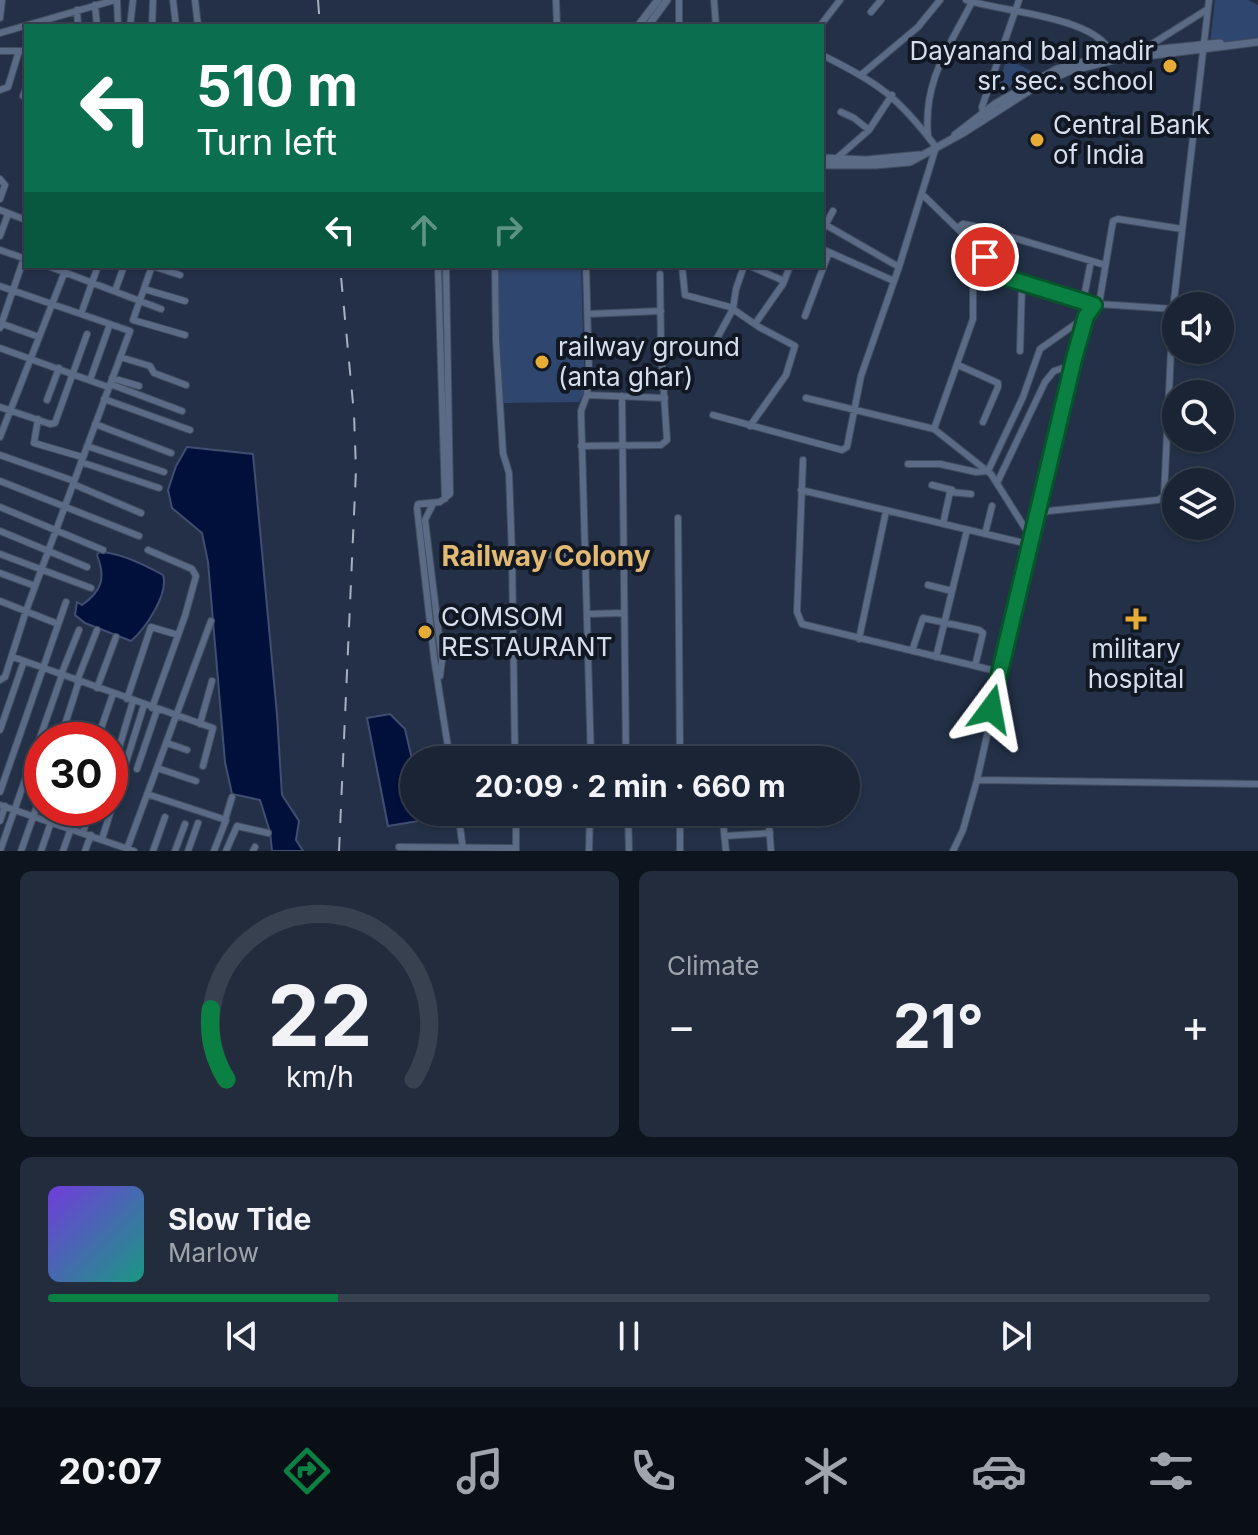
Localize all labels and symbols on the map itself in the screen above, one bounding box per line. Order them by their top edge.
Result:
place label: Dayanand bal madir sr. sec. school [910,35,1154,96]
marker: Dayanand bal madir sr. sec. school [1161,57,1179,75]
place label: Central Bank of India [1053,109,1210,170]
marker: Central Bank of India [1028,131,1046,149]
pin [951,223,1019,291]
place label: railway ground (anta ghar) [558,331,740,392]
marker: railway ground (anta ghar) [533,353,551,371]
district label: Railway Colony [441,539,651,573]
place label: COMSOM RESTAURANT [441,601,612,662]
marker: military hospital [1125,608,1147,630]
marker: COMSOM RESTAURANT [416,623,434,641]
place label: military hospital [1088,633,1184,694]
position arrow [949,667,1033,751]
speed limit sign: 30 [24,722,128,826]

